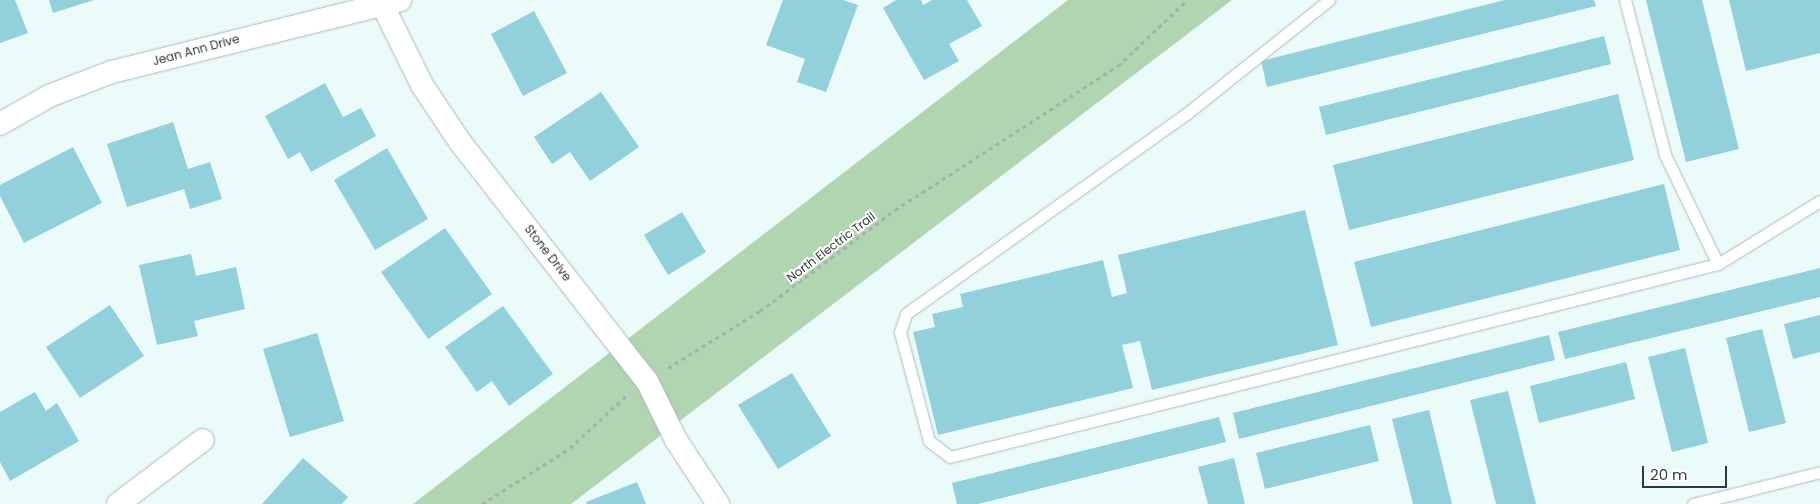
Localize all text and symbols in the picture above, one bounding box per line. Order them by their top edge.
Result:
street label: Jean Ann Drive [151,31,241,69]
street label: North Electric Trail [784,209,878,285]
street label: Stone Drive [522,222,574,284]
scale bar [1645,456,1730,488]
text: 20 m [1650,464,1688,485]

